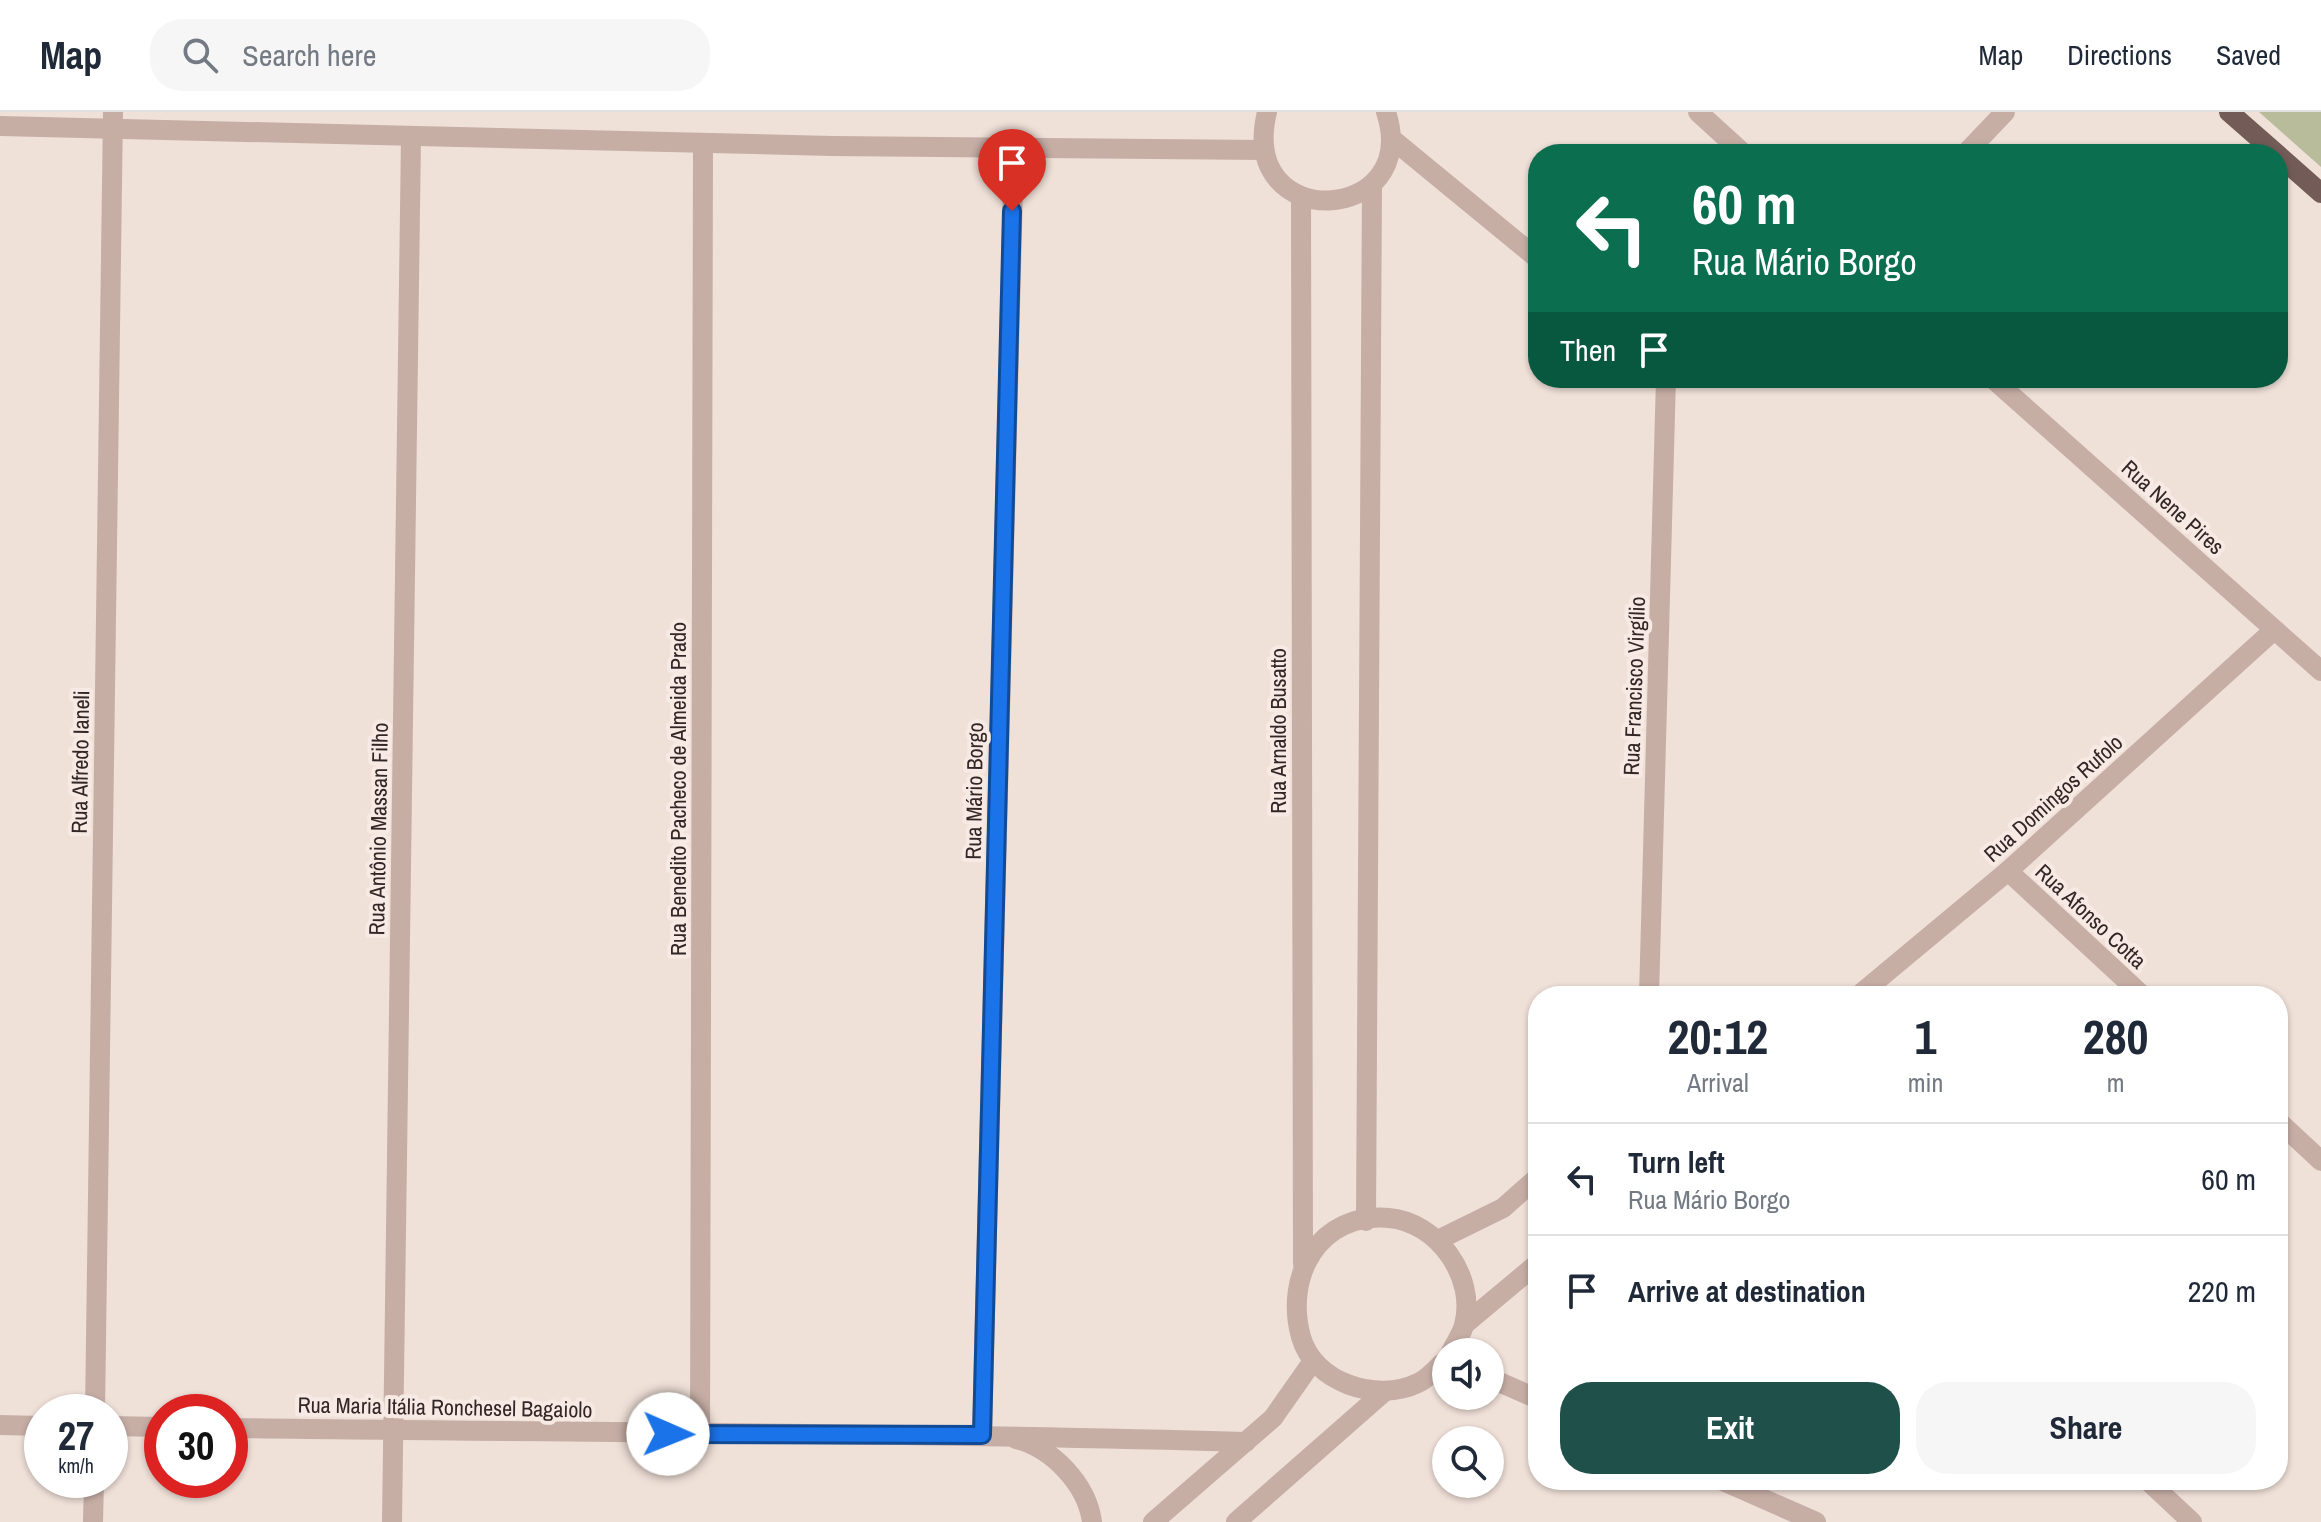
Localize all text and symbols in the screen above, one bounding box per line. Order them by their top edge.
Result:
search box [150,19,710,91]
text: Map [40,30,102,81]
icon: search [178,33,222,77]
text: Search here [242,35,376,75]
text: Map [1979,36,2023,74]
text: Directions [2067,36,2172,74]
text: Saved [2216,36,2281,74]
pin [978,129,1046,211]
icon: arrive [990,141,1034,185]
text: 60 m [1692,166,1797,241]
icon: left [1560,176,1664,280]
text: Rua Mário Borgo [1692,238,1917,286]
icon: arrive [1632,328,1676,372]
text: Then [1560,330,1616,370]
street label: Rua Nene Pires [2115,453,2231,561]
street label: Rua Francisco Virgílio [1616,596,1652,776]
street label: Rua Benedito Pacheco de Almeida Prado [663,622,693,956]
street label: Rua Arnaldo Busatto [1263,648,1293,814]
street label: Rua Alfredo Ianeli [64,690,96,834]
street label: Rua Antônio Massan Filho [361,722,395,936]
street label: Rua Mário Borgo [958,722,990,860]
street label: Rua Domingos Rufolo [1977,727,2129,869]
street label: Rua Afonso Cotta [2029,857,2153,975]
text: 20:12 [1668,1004,1768,1069]
text: 1 [1915,1004,1936,1069]
text: 280 [2083,1004,2148,1069]
text: Arrival [1687,1065,1749,1100]
text: min [1908,1065,1943,1100]
text: m [2107,1065,2125,1100]
text: Turn left [1628,1142,1725,1182]
icon: left [1560,1157,1604,1201]
text: 60 m [2201,1159,2256,1199]
text: Rua Mário Borgo [1628,1182,1790,1217]
icon: arrive [1560,1269,1604,1313]
text: Arrive at destination [1628,1271,1866,1311]
text: 220 m [2188,1271,2256,1311]
map controls [1432,1338,1504,1498]
button: sound [1432,1338,1504,1410]
button: Exit [1560,1382,1900,1474]
button: Share [1916,1382,2256,1474]
street label: Rua Maria Itália Ronchesel Bagaiolo [297,1389,593,1425]
position arrow [626,1392,710,1476]
speed limit sign: 30 [144,1394,248,1498]
text: 27 [58,1409,94,1462]
button: search [1432,1426,1504,1498]
text: km/h [58,1452,94,1479]

